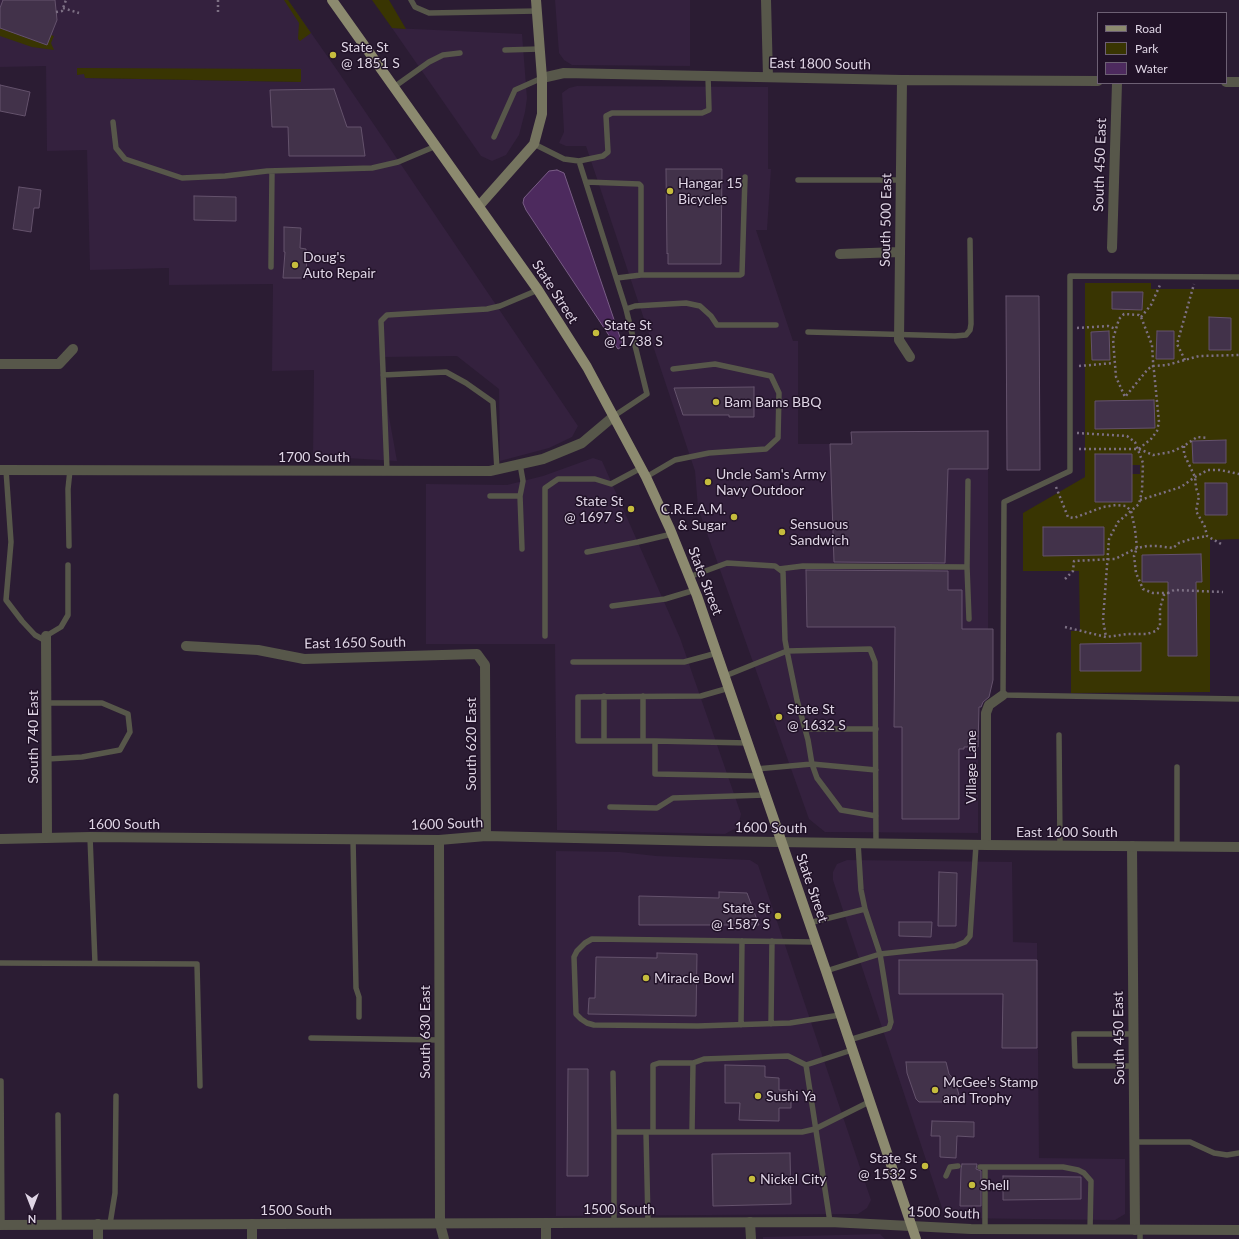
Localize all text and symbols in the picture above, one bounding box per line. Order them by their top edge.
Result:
legend [1097,12,1227,84]
text: Road [1135,21,1162,36]
place label: State St @ 1851 S [341,39,400,72]
text: Park [1135,41,1158,56]
marker: State St @ 1851 S [328,50,338,60]
street label: East 1800 South [769,55,871,73]
text: Water [1135,61,1168,76]
street label: South 450 East [1090,118,1110,212]
street label: South 500 East [877,173,895,267]
place label: Hangar 15 Bicycles [678,175,742,208]
marker: Hangar 15 Bicycles [665,186,675,196]
place label: Doug's Auto Repair [303,249,376,282]
street label: State Street [528,257,582,327]
marker: Doug's Auto Repair [290,260,300,270]
place label: State St @ 1738 S [604,317,663,350]
marker: State St @ 1738 S [591,328,601,338]
place label: Bam Bams BBQ [724,394,821,410]
marker: Bam Bams BBQ [711,397,721,407]
street label: 1700 South [278,449,350,465]
place label: Uncle Sam's Army Navy Outdoor [716,466,826,498]
marker: Uncle Sam's Army Navy Outdoor [703,477,713,487]
place label: State St @ 1697 S [564,493,623,526]
place label: C.R.E.A.M. & Sugar [661,501,726,534]
marker: State St @ 1697 S [626,504,636,514]
marker: C.R.E.A.M. & Sugar [729,512,739,522]
place label: Sensuous Sandwich [790,516,849,548]
marker: Sensuous Sandwich [777,527,787,537]
street label: State Street [684,544,726,618]
street label: East 1650 South [304,634,406,652]
street label: South 740 East [25,690,41,784]
street label: South 620 East [463,697,479,791]
place label: State St @ 1632 S [787,701,846,734]
marker: State St @ 1632 S [774,712,784,722]
street label: Village Lane [963,730,979,804]
street label: 1600 South [411,814,483,834]
street label: 1600 South [88,816,160,832]
street label: 1600 South [735,819,807,837]
street label: East 1600 South [1016,824,1118,840]
street label: State Street [792,851,832,925]
place label: State St @ 1587 S [711,900,770,932]
marker: State St @ 1587 S [773,911,783,921]
place label: Miracle Bowl [654,970,734,986]
marker: Miracle Bowl [641,973,651,983]
street label: South 630 East [417,985,433,1079]
street label: South 450 East [1110,991,1128,1085]
place label: McGee's Stamp and Trophy [943,1074,1038,1106]
marker: McGee's Stamp and Trophy [930,1085,940,1095]
place label: Sushi Ya [766,1088,816,1104]
marker: Sushi Ya [753,1091,763,1101]
place label: State St @ 1532 S [858,1150,917,1182]
marker: State St @ 1532 S [920,1161,930,1171]
place label: Nickel City [760,1171,827,1187]
marker: Nickel City [747,1174,757,1184]
place label: Shell [980,1177,1009,1193]
marker: Shell [967,1180,977,1190]
north arrow [12,1187,52,1227]
street label: 1500 South [583,1201,655,1217]
street label: 1500 South [260,1202,332,1218]
street label: 1500 South [908,1203,980,1223]
text: N [28,1213,36,1226]

